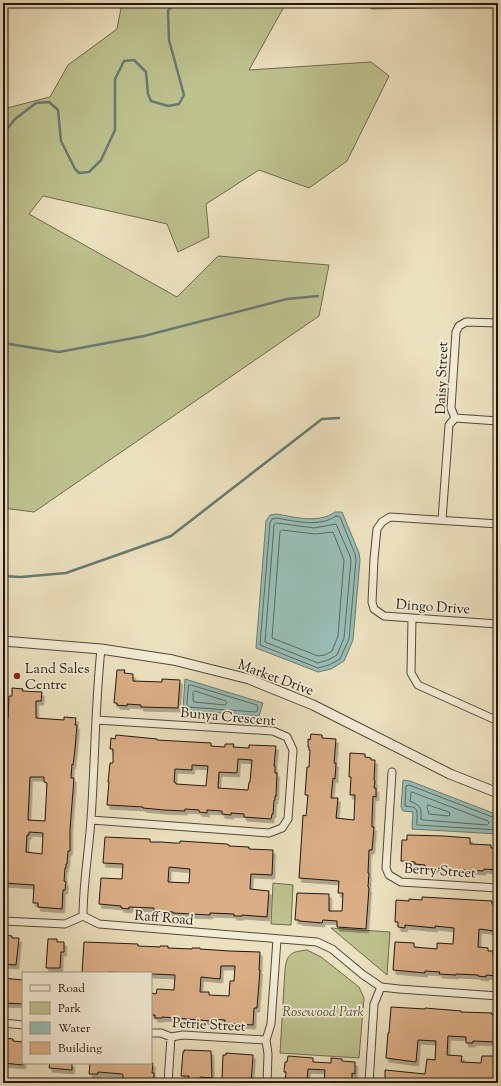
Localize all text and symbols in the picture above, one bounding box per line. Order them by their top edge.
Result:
street label: Daisy Street [432,341,454,415]
street label: Dingo Drive [395,595,471,621]
street label: Market Drive [235,656,316,702]
place label: Land Sales Centre [25,660,90,696]
marker: Land Sales Centre [12,671,22,681]
street label: Bunya Crescent [179,704,276,732]
street label: Berry Street [403,860,477,884]
street label: Raff Road [133,906,194,932]
legend [22,972,152,1064]
text: Road [58,980,85,998]
text: Park [58,1000,81,1018]
park label: Rosewood Park [282,1003,364,1023]
street label: Petrie Street [172,1014,246,1038]
text: Water [58,1020,91,1038]
text: Building [58,1040,102,1058]

